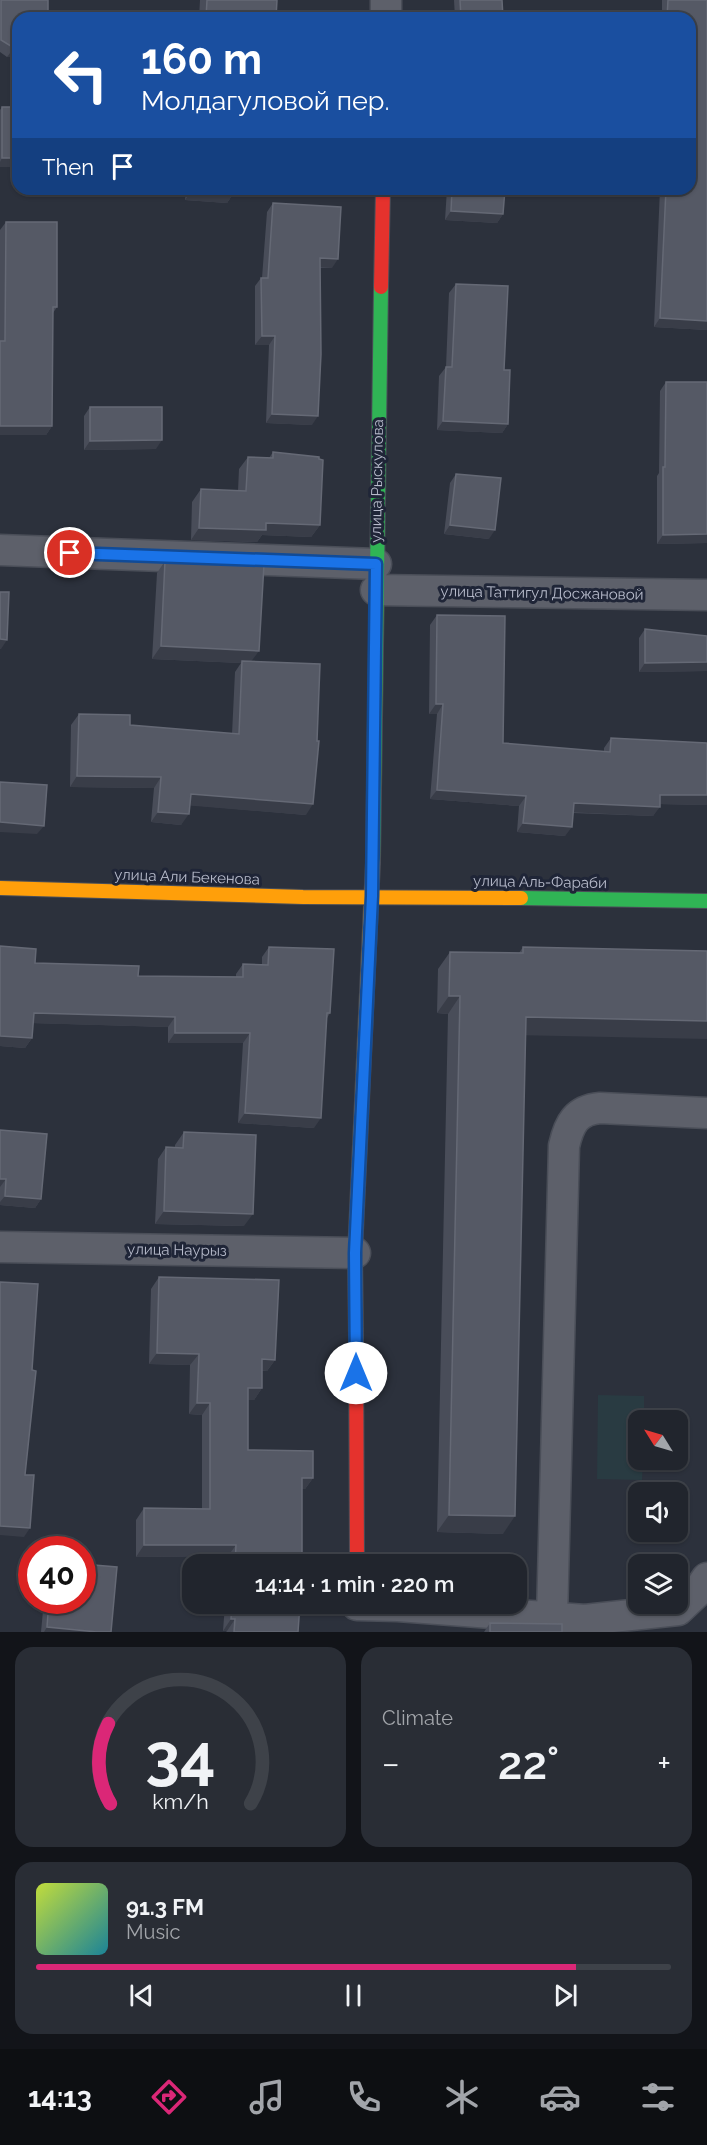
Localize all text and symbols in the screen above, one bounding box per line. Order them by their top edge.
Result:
text: 160 m [141,35,262,84]
icon: left [42,36,120,114]
text: Молдагуловой пер. [141,85,390,116]
icon: arrive [106,150,139,183]
text: Then [42,154,94,180]
street label: улица Рыскулова [367,419,387,543]
pin [44,527,95,578]
icon: arrive [53,536,86,569]
street label: улица Таттигул Досжановой [440,582,644,604]
street label: улица Али Бекенова [114,865,260,889]
street label: улица Аль-Фараби [473,872,607,892]
street label: улица Наурыз [127,1240,227,1260]
position arrow [324,1341,388,1405]
north arrow [628,1410,688,1470]
map controls [628,1410,688,1614]
button: sound [628,1482,688,1542]
speed limit sign: 40 [18,1536,96,1614]
button: layers [628,1554,688,1614]
text: 14:14 · 1 min · 220 m [255,1571,454,1597]
text: Climate [382,1706,453,1730]
text: 34 [145,1719,216,1793]
text: 22° [498,1737,559,1790]
text: − [382,1744,400,1783]
text: + [657,1744,671,1783]
text: km/h [152,1789,209,1814]
text: 91.3 FM [126,1894,204,1920]
text: Music [126,1920,180,1944]
icon: previous [125,1979,158,2012]
icon: pause [337,1979,370,2012]
icon: next [549,1979,582,2012]
icon: directions [148,2076,190,2118]
icon: music [246,2076,288,2118]
icon: phone [343,2076,385,2118]
icon: climate [441,2076,483,2118]
icon: car [539,2076,581,2118]
icon: filters [637,2076,679,2118]
text: 14:13 [28,2082,92,2113]

